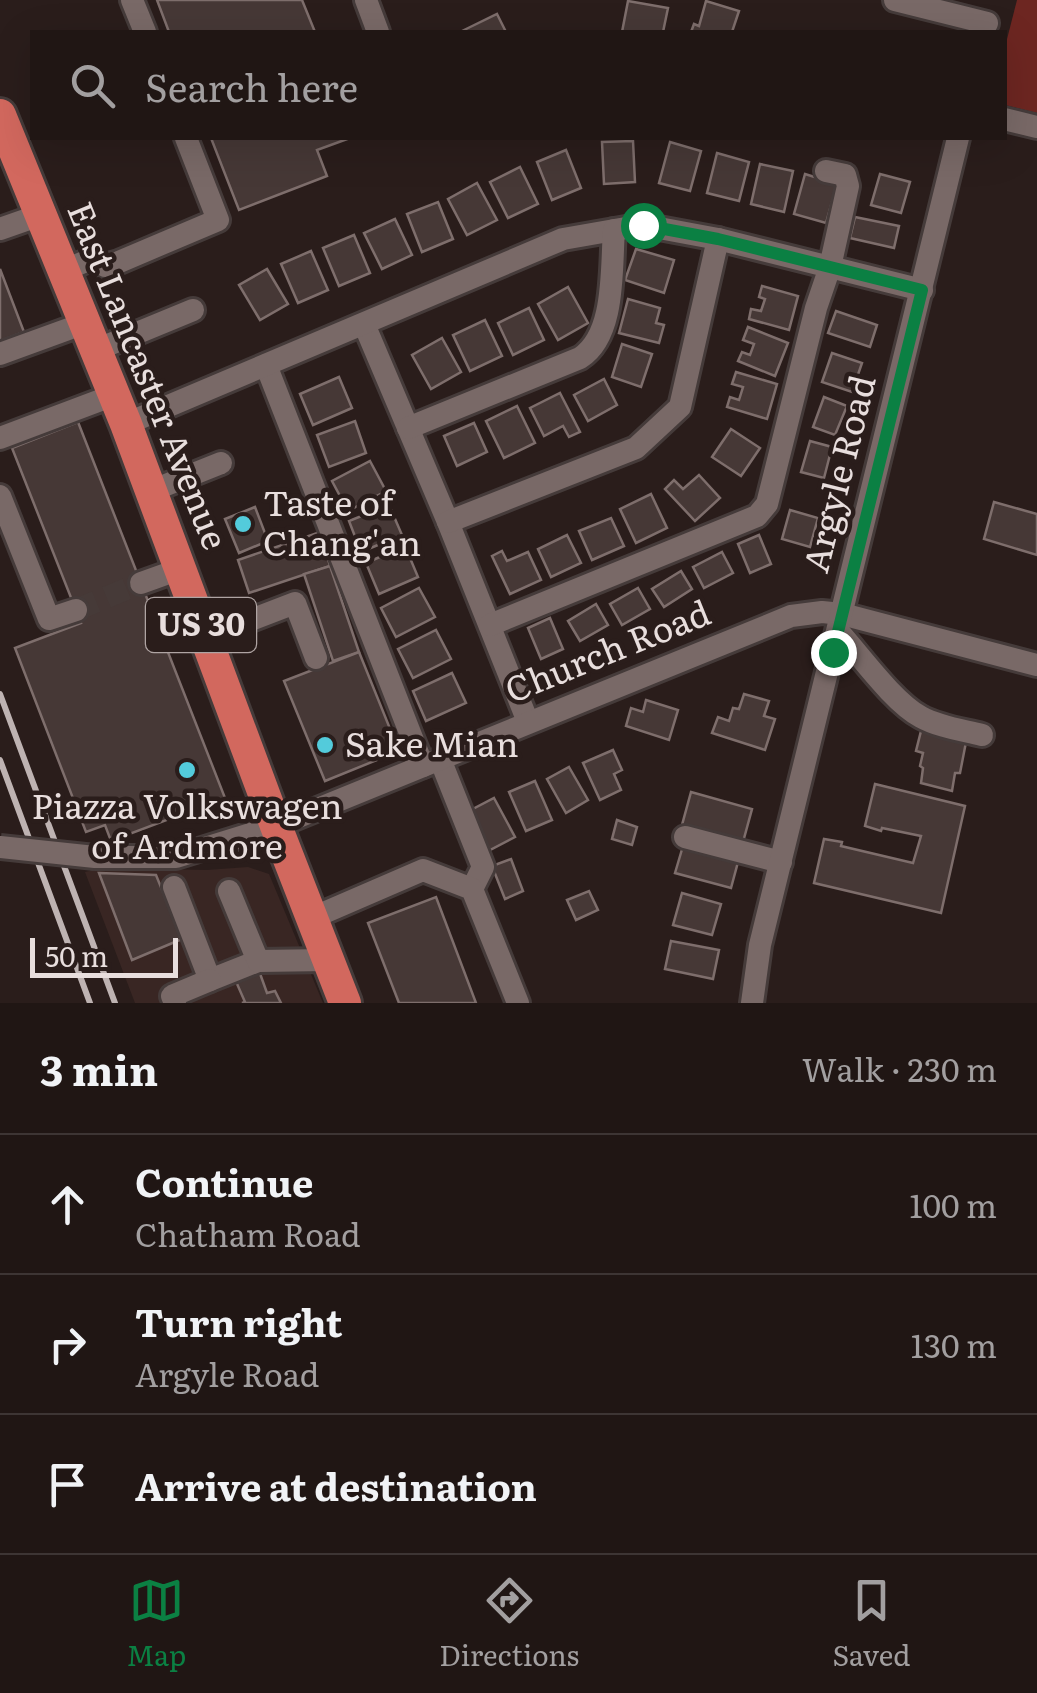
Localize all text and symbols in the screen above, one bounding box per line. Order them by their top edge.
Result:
search box [30,30,1007,140]
text: Search here [145,57,358,114]
icon: search [65,58,120,113]
street label: East Lancaster Avenue [56,193,243,557]
route start [621,203,667,249]
street label: Argyle Road [787,369,887,577]
place label: Taste of Chang'an [263,475,421,567]
marker: Taste of Chang'an [232,513,254,535]
street label: Church Road [496,584,717,714]
road number: US 30 [146,598,256,652]
route end [811,630,857,676]
place label: Sake Mian [345,716,519,768]
marker: Sake Mian [314,734,336,756]
marker: Piazza Volkswagen of Ardmore [176,759,198,781]
place label: Piazza Volkswagen of Ardmore [31,778,343,870]
scale bar [30,933,178,978]
text: 50 m [45,934,108,976]
text: 3 min [40,1037,158,1099]
text: Walk · 230 m [802,1044,997,1092]
text: Continue [135,1152,313,1209]
icon: ahead [40,1177,95,1232]
text: 100 m [910,1180,997,1228]
text: Chatham Road [135,1209,361,1257]
text: Turn right [135,1292,342,1349]
icon: right [40,1317,95,1372]
text: 130 m [911,1320,997,1368]
text: Argyle Road [135,1349,319,1397]
text: Arrive at destination [135,1456,537,1513]
icon: arrive [40,1457,95,1512]
tab: Map [127,1573,186,1675]
tab: Directions [439,1573,579,1675]
tab: Saved [832,1573,910,1675]

